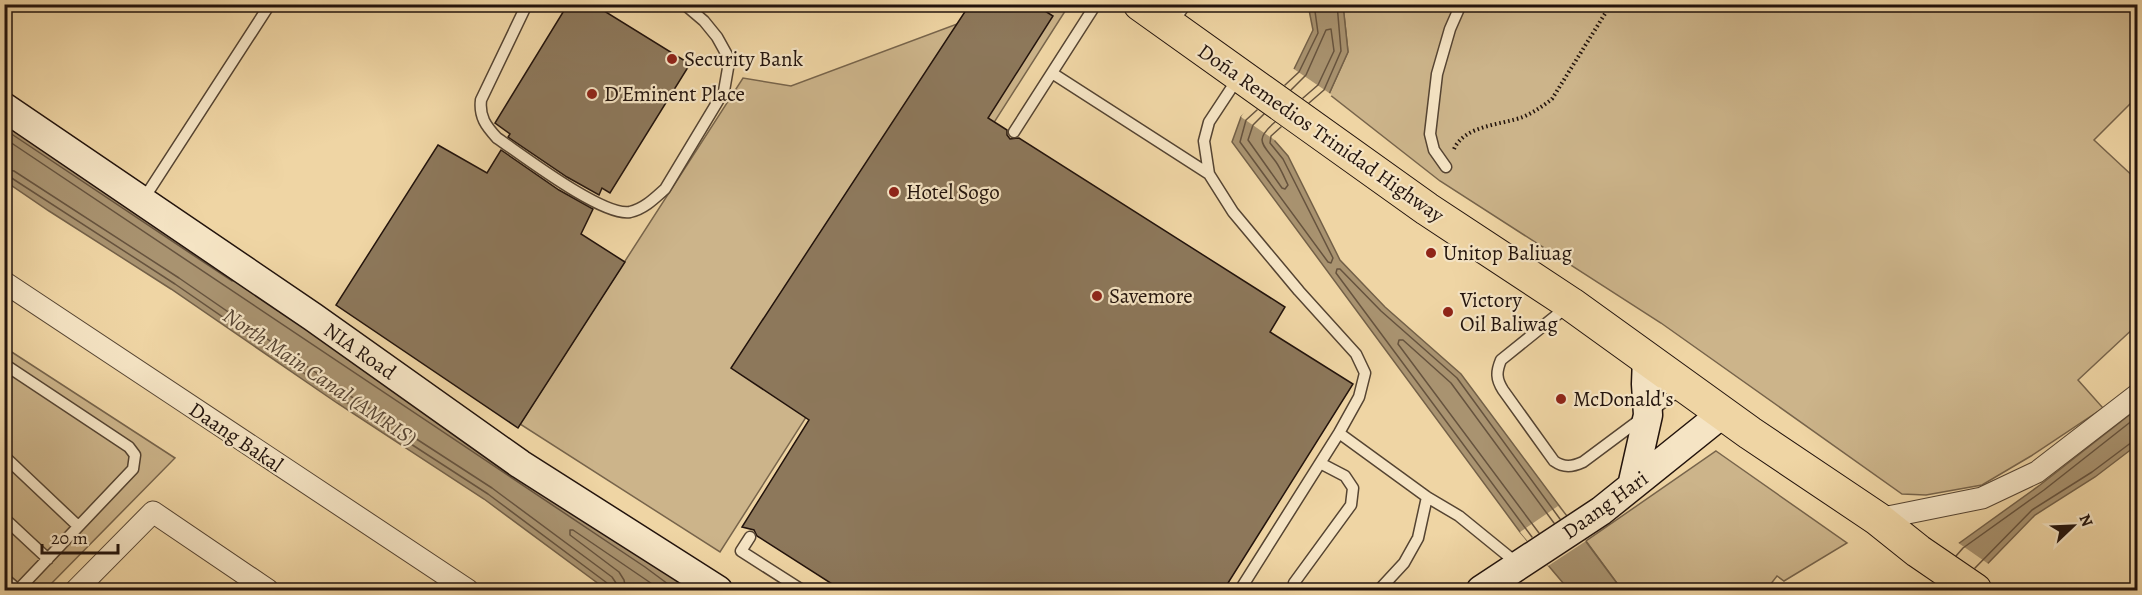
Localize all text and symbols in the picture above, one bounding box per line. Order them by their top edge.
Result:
street label: Doña Remedios Trinidad Highway [1192,37,1450,229]
place label: Security Bank [684,45,804,73]
marker: Security Bank [665,52,679,66]
place label: D'Eminent Place [604,80,745,108]
marker: D'Eminent Place [585,87,599,101]
place label: Hotel Sogo [906,178,1000,206]
marker: Hotel Sogo [887,185,901,199]
place label: Unitop Baliuag [1443,239,1572,267]
marker: Unitop Baliuag [1424,246,1438,260]
place label: Savemore [1109,282,1193,310]
place label: Victory Oil Baliwag [1459,286,1558,338]
marker: Savemore [1090,289,1104,303]
water label: North Main Canal (AMRIS) [217,301,423,453]
marker: Victory Oil Baliwag [1441,305,1455,319]
street label: NIA Road [318,316,402,387]
place label: McDonald's [1573,385,1674,413]
marker: McDonald's [1554,392,1568,406]
street label: Daang Bakal [183,395,289,479]
street label: Daang Hari [1556,464,1654,546]
north arrow [2043,496,2103,556]
text: N [2073,511,2098,531]
scale bar [42,517,118,555]
text: 20 m [51,526,88,550]

